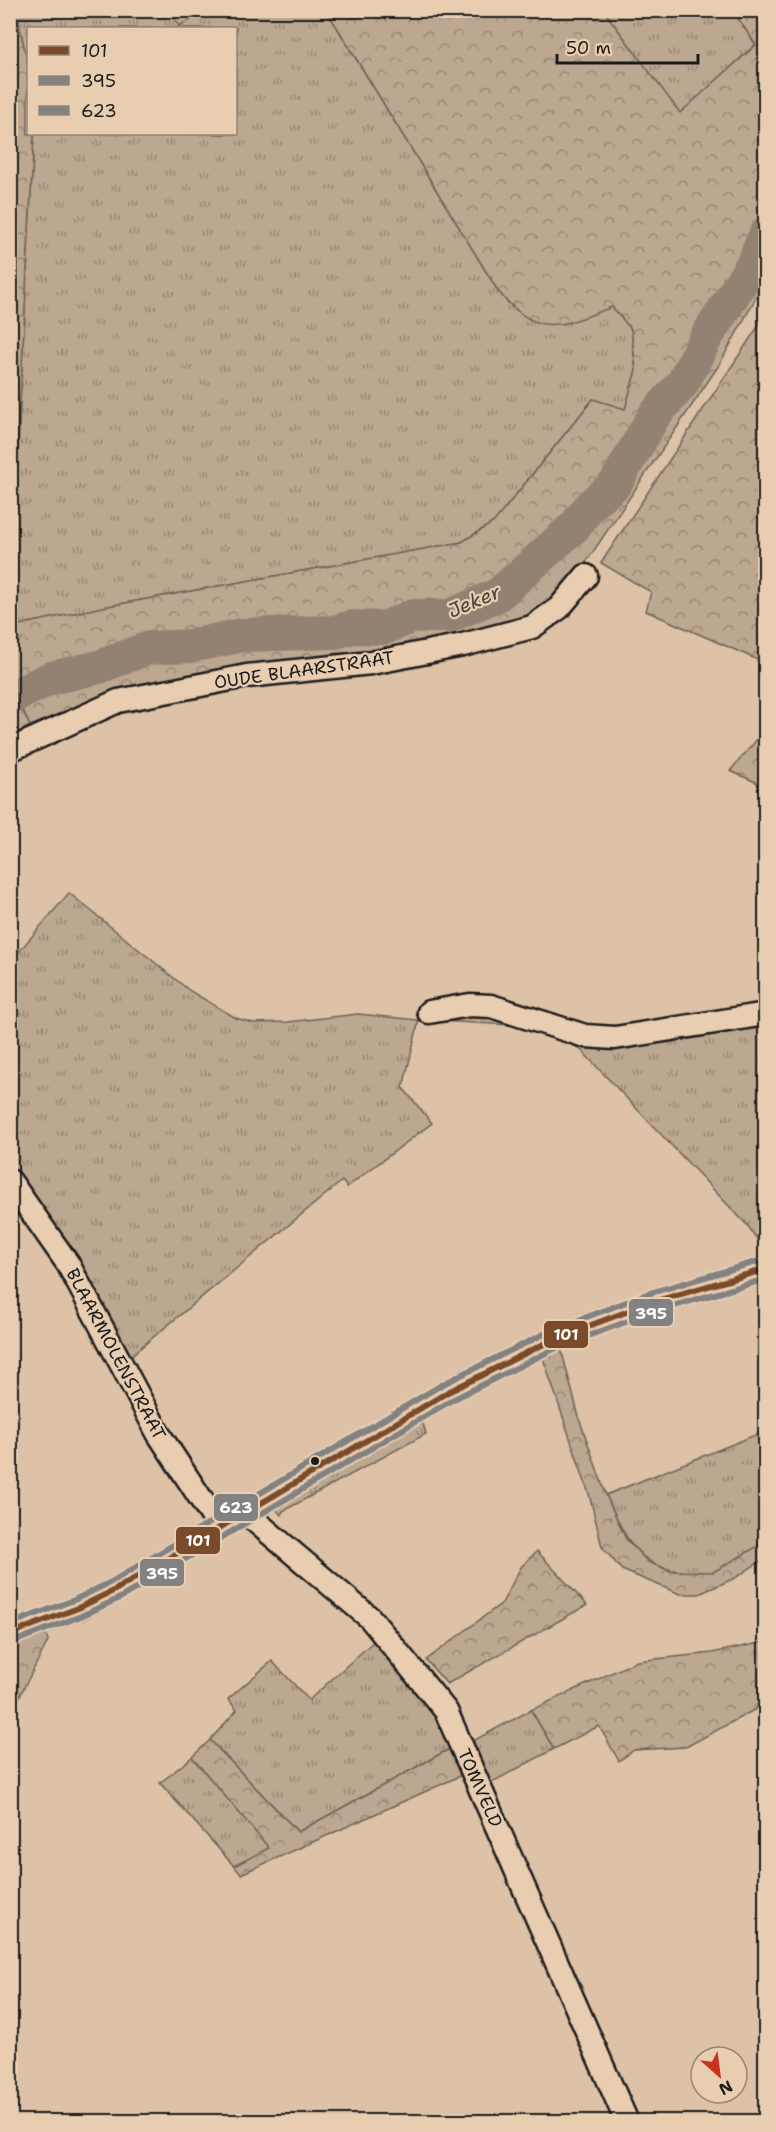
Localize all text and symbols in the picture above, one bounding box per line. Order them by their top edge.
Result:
legend [27,27,237,135]
scale bar [557,27,698,65]
text: 50 m [566,36,611,60]
text: 101 [81,39,108,63]
text: 395 [81,69,116,93]
text: 623 [81,99,117,123]
water label: Jeker [444,578,505,624]
street label: OUDE BLAARSTRAAT [212,645,396,695]
street label: BLAARMOLENSTRAAT [61,1264,171,1444]
line badge: 395 [628,1298,674,1327]
text: 395 [635,1303,667,1324]
line badge: 101 [543,1320,589,1349]
text: 101 [554,1324,578,1345]
unlabelled marker [309,1455,321,1467]
line badge: 623 [213,1493,259,1522]
text: 623 [220,1497,252,1518]
line badge: 101 [175,1526,221,1555]
text: 101 [186,1530,210,1551]
line badge: 395 [139,1558,185,1587]
text: 395 [146,1563,178,1584]
street label: TOMVELD [452,1745,508,1831]
north arrow [689,2045,749,2105]
text: N [715,2076,736,2100]

